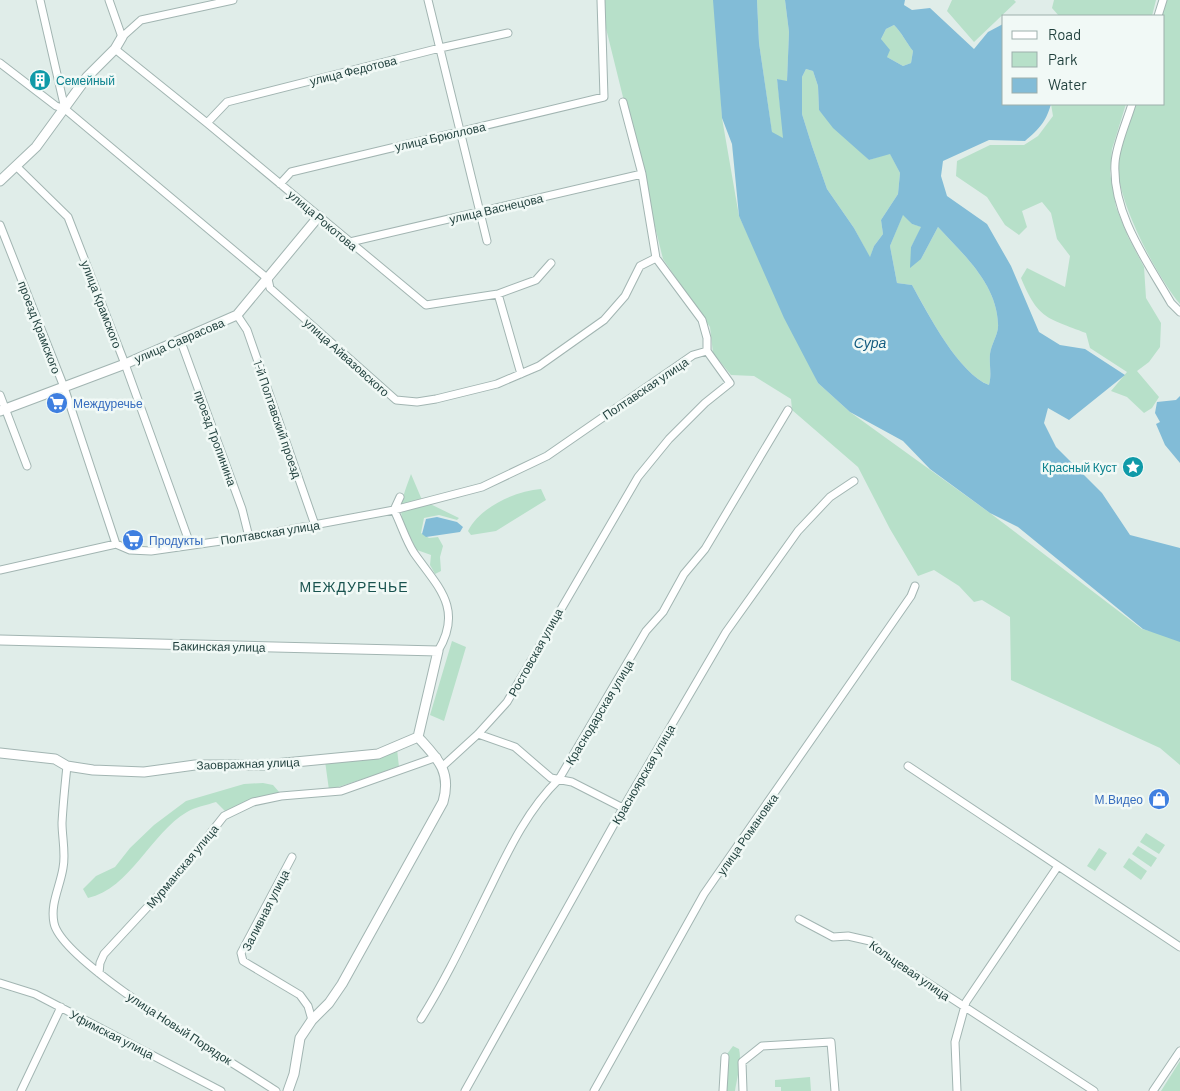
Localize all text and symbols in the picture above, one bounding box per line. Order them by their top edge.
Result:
legend [1002,15,1165,105]
text: Road [1048,25,1081,43]
text: Park [1048,50,1078,68]
street label: улица Федотова [308,52,399,89]
building icon: Семейный [28,68,52,92]
place label: Семейный [56,73,115,87]
text: Water [1048,75,1087,93]
street label: улица Брюллова [393,119,487,154]
street label: улица Рокотова [285,187,361,254]
street label: улица Васнецова [448,190,545,227]
street label: улица Крамского [78,258,125,350]
street label: проезд Крамского [15,279,64,376]
street label: улица Саврасова [132,315,227,366]
street label: улица Айвазовского [301,315,393,400]
water label: Сура [854,334,886,351]
street label: Полтавская улица [599,354,691,423]
street label: 1-й Полтавский проезд [250,358,305,480]
street label: проезд Тропинина [191,388,240,488]
supermarket icon: Междуречье [45,391,69,415]
place label: Междуречье [73,396,143,411]
place icon: Красный Куст [1121,455,1145,479]
place label: Красный Куст [1042,460,1118,475]
street label: Полтавская улица [219,517,321,548]
supermarket icon: Продукты [121,528,145,552]
place label: Продукты [149,533,203,548]
district label: МЕЖДУРЕЧЬЕ [300,578,409,595]
street label: Ростовская улица [505,605,566,699]
street label: Бакинская улица [172,638,266,655]
street label: Краснодарская улица [562,657,637,767]
street label: Красноярская улица [609,721,678,827]
street label: Заовражная улица [196,754,300,773]
shop icon: М.Видео [1147,787,1171,811]
street label: улица Романовка [714,790,781,878]
place label: М.Видео [1095,792,1143,807]
street label: Мурманская улица [143,821,222,911]
street label: Заливная улица [239,867,293,953]
street label: Кольцевая улица [867,937,953,1004]
street label: улица Новый Порядок [124,989,236,1068]
street label: Уфимская улица [67,1007,157,1062]

